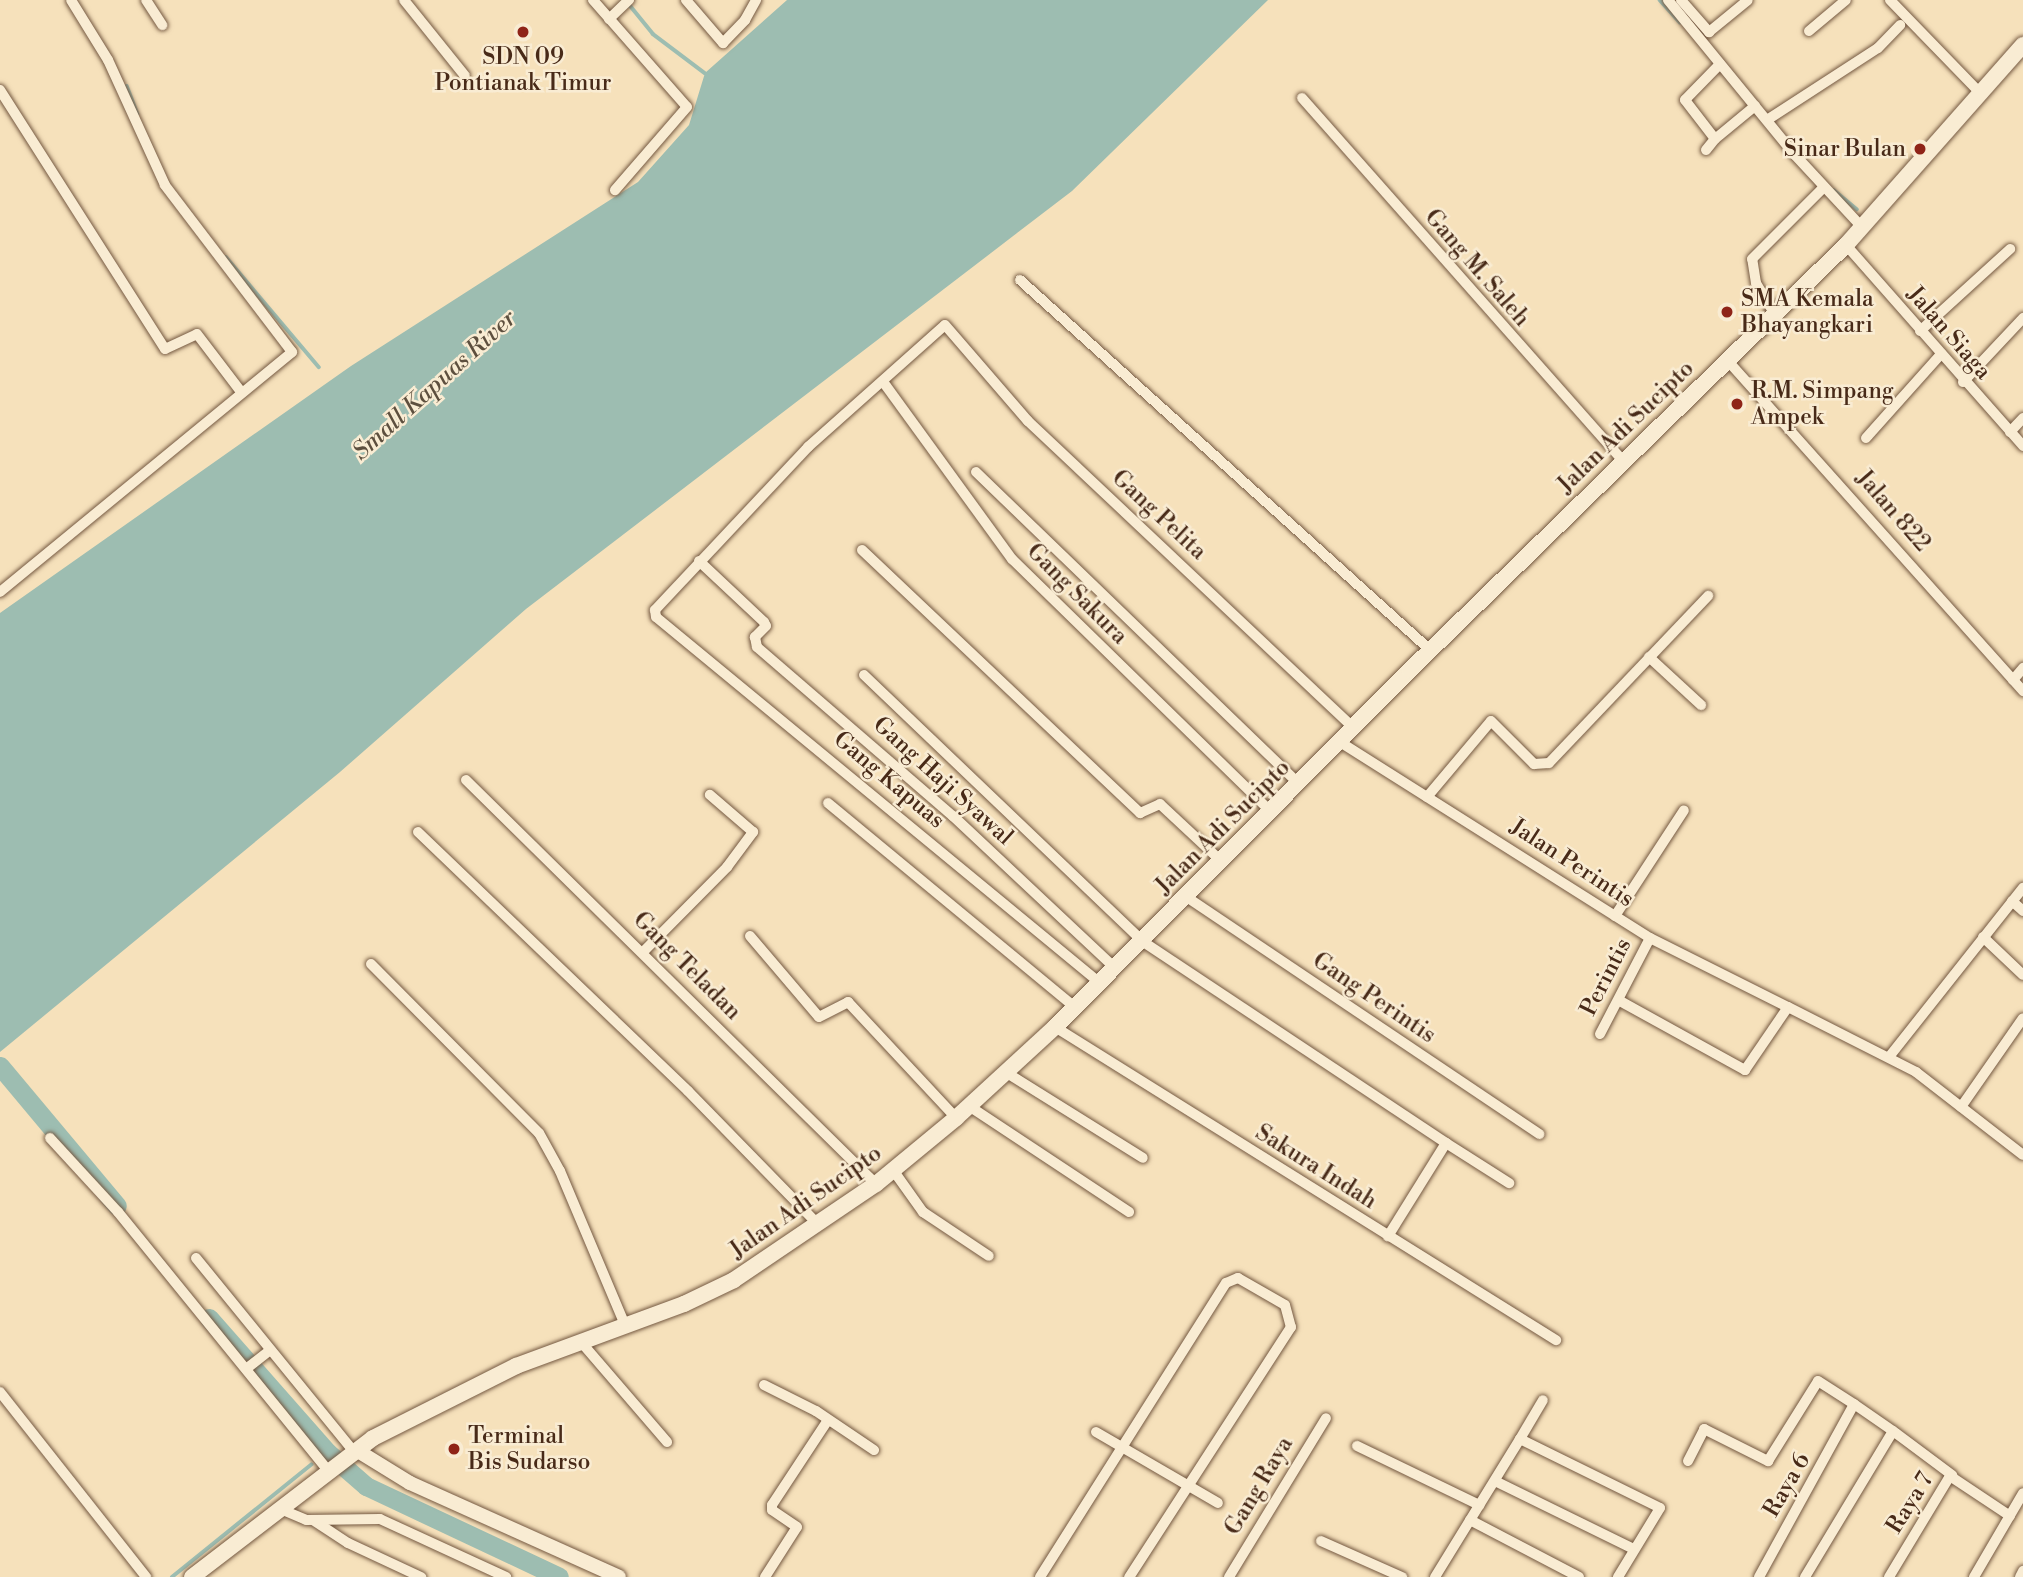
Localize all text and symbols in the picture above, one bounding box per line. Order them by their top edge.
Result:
marker: SDN 09 Pontianak Timur [515,24,531,40]
place label: SDN 09 Pontianak Timur [434,43,612,97]
place label: Sinar Bulan [1784,135,1906,163]
marker: Sinar Bulan [1912,141,1928,157]
street label: Gang M. Saleh [1419,204,1535,332]
street label: Jalan Siaga [1901,281,1997,385]
place label: SMA Kemala Bhayangkari [1741,285,1874,339]
marker: SMA Kemala Bhayangkari [1719,304,1735,320]
water label: Small Kapuas River [347,305,523,467]
street label: Jalan Adi Sucipto [1552,355,1700,499]
place label: R.M. Simpang Ampek [1751,377,1894,431]
marker: R.M. Simpang Ampek [1729,396,1745,412]
street label: Gang Pelita [1106,464,1212,566]
street label: Jalan 822 [1850,465,1936,557]
street label: Gang Sakura [1021,538,1133,650]
street label: Gang Haji Syawal [867,711,1019,851]
street label: Gang Kapuas [828,726,950,834]
street label: Jalan Adi Sucipto [1150,754,1296,900]
street label: Jalan Perintis [1505,813,1639,913]
street label: Gang Teladan [627,906,747,1026]
street label: Perintis [1575,934,1637,1020]
street label: Gang Perintis [1307,947,1441,1049]
street label: Sakura Indah [1250,1119,1382,1215]
street label: Jalan Adi Sucipto [725,1139,887,1265]
place label: Terminal Bis Sudarso [468,1422,591,1476]
street label: Gang Raya [1219,1432,1299,1540]
marker: Terminal Bis Sudarso [446,1441,462,1457]
street label: Raya 6 [1758,1448,1816,1522]
street label: Raya 7 [1881,1467,1939,1539]

